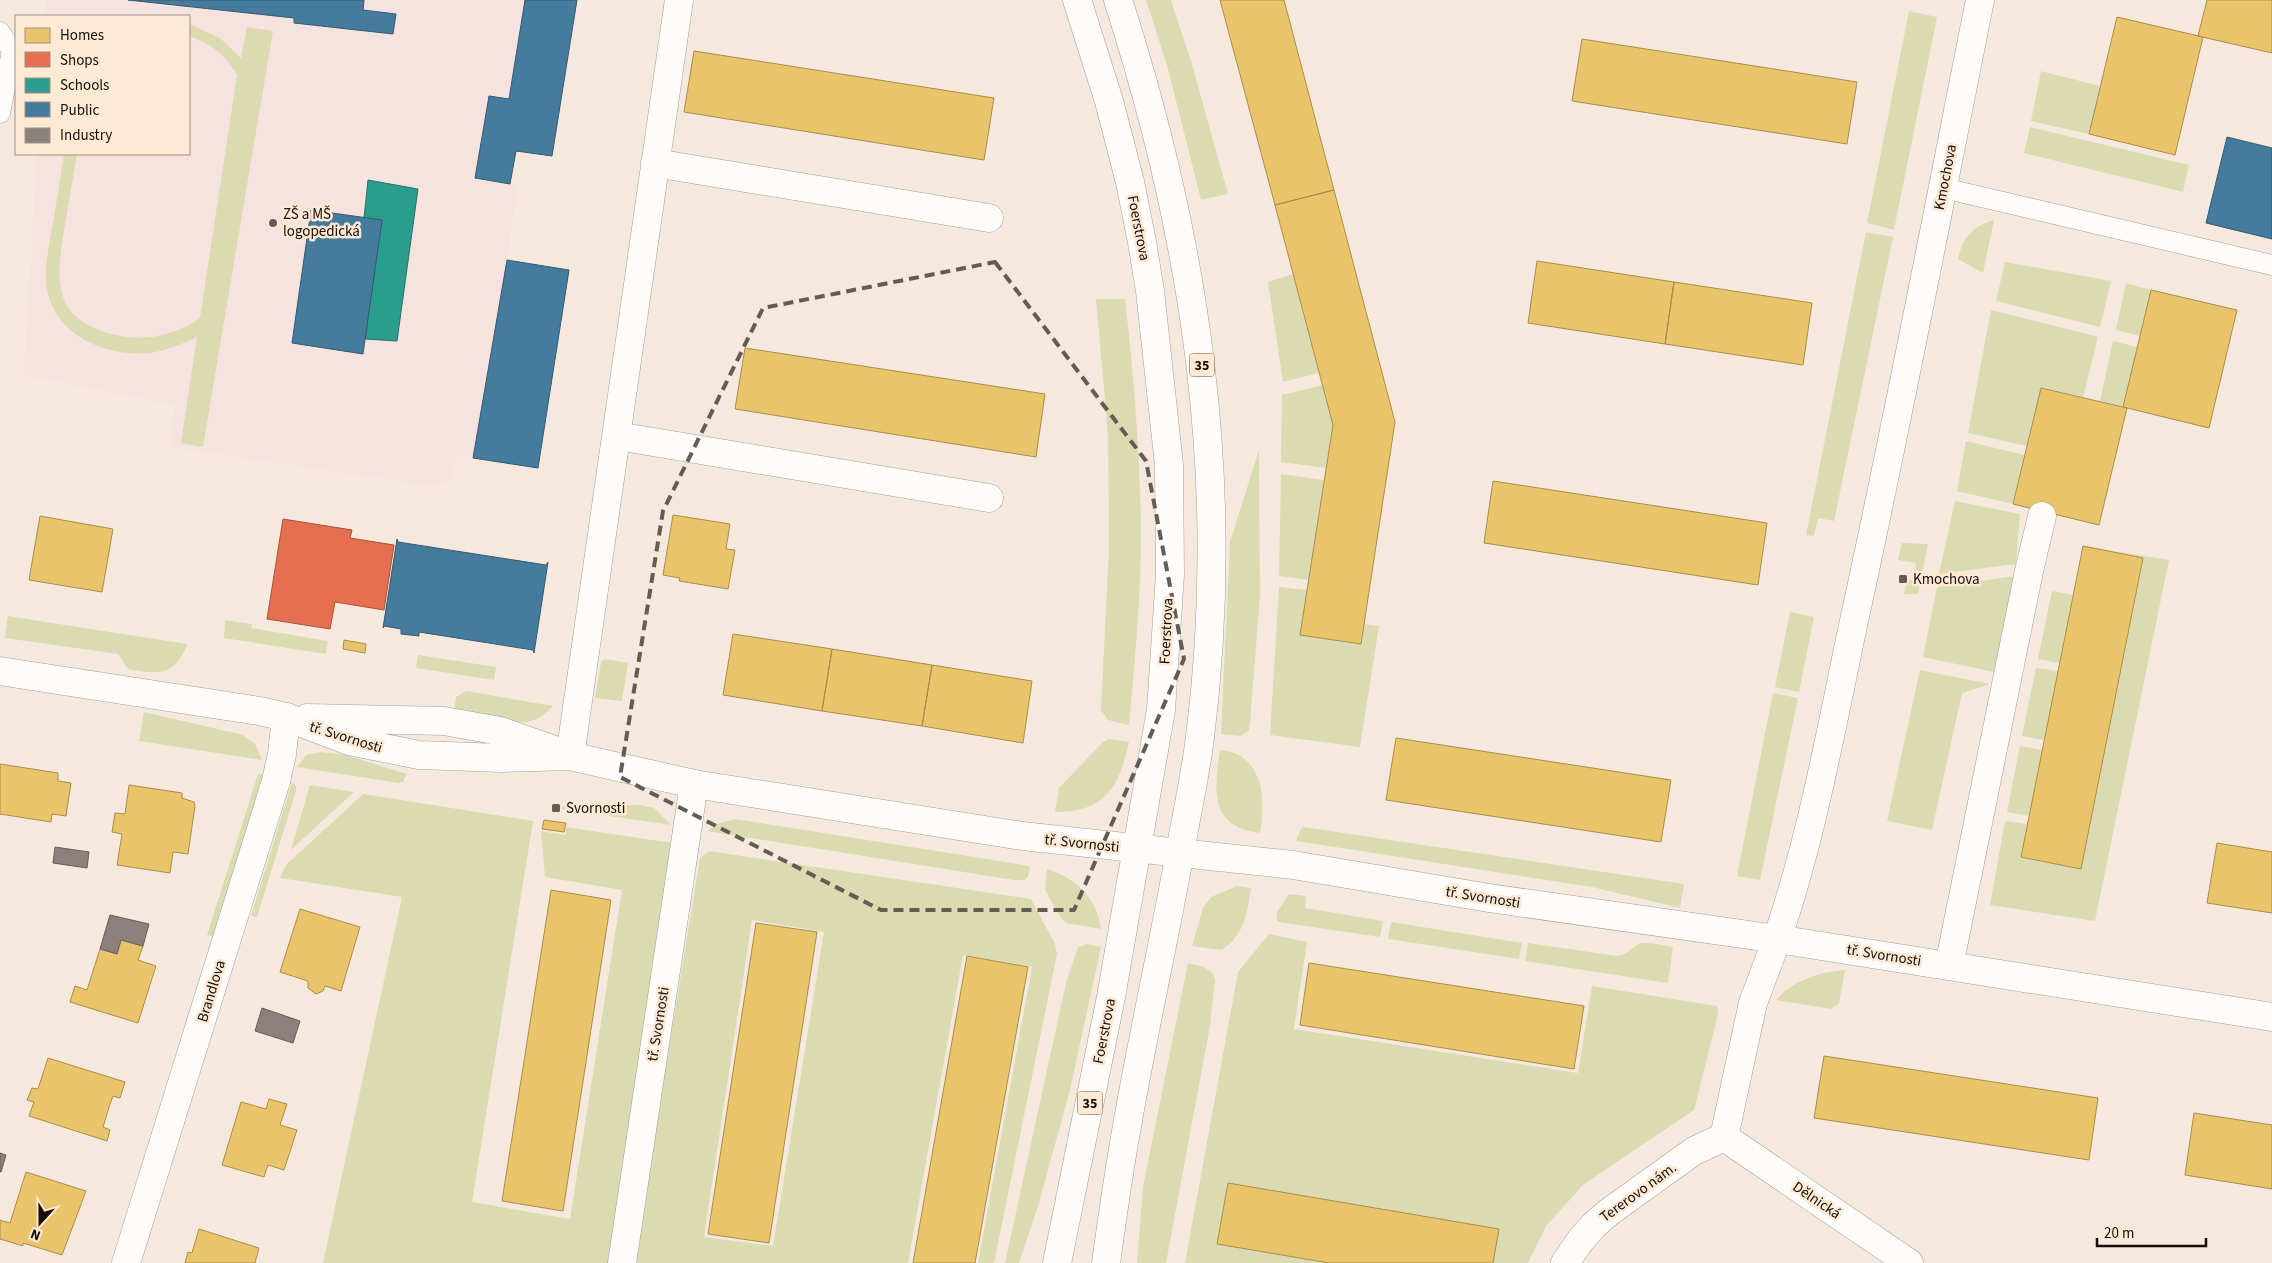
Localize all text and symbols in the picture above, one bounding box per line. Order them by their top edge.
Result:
legend [15,15,190,155]
text: Homes [60,25,104,46]
text: Shops [60,50,99,71]
text: Schools [60,75,109,96]
text: Public [60,100,99,121]
text: Industry [60,125,112,146]
street label: Kmochova [1929,142,1962,212]
street label: Foerstrova [1122,194,1155,263]
place label: ZŠ a MŠ logopedická [283,204,360,242]
marker: ZŠ a MŠ logopedická [267,217,279,229]
road number: 35 [1190,354,1214,376]
place label: Kmochova [1913,569,1980,590]
marker: Kmochova [1897,573,1909,585]
street label: Foerstrova [1154,597,1179,665]
street label: tř. Svornosti [307,716,385,759]
place label: Svornosti [566,798,625,819]
marker: Svornosti [550,802,562,814]
street label: tř. Svornosti [1043,829,1121,858]
street label: tř. Svornosti [1444,881,1522,914]
street label: tř. Svornosti [1845,939,1923,972]
street label: Brandlova [192,958,231,1025]
street label: tř. Svornosti [642,985,675,1063]
street label: Foerstrova [1088,997,1121,1066]
road number: 35 [1078,1092,1102,1114]
street label: Tererovo nám. [1596,1157,1681,1227]
street label: Dělnická [1788,1177,1845,1224]
north arrow [15,1198,65,1248]
scale bar [2097,1216,2206,1248]
text: N [28,1223,44,1245]
text: 20 m [2104,1223,2134,1244]

